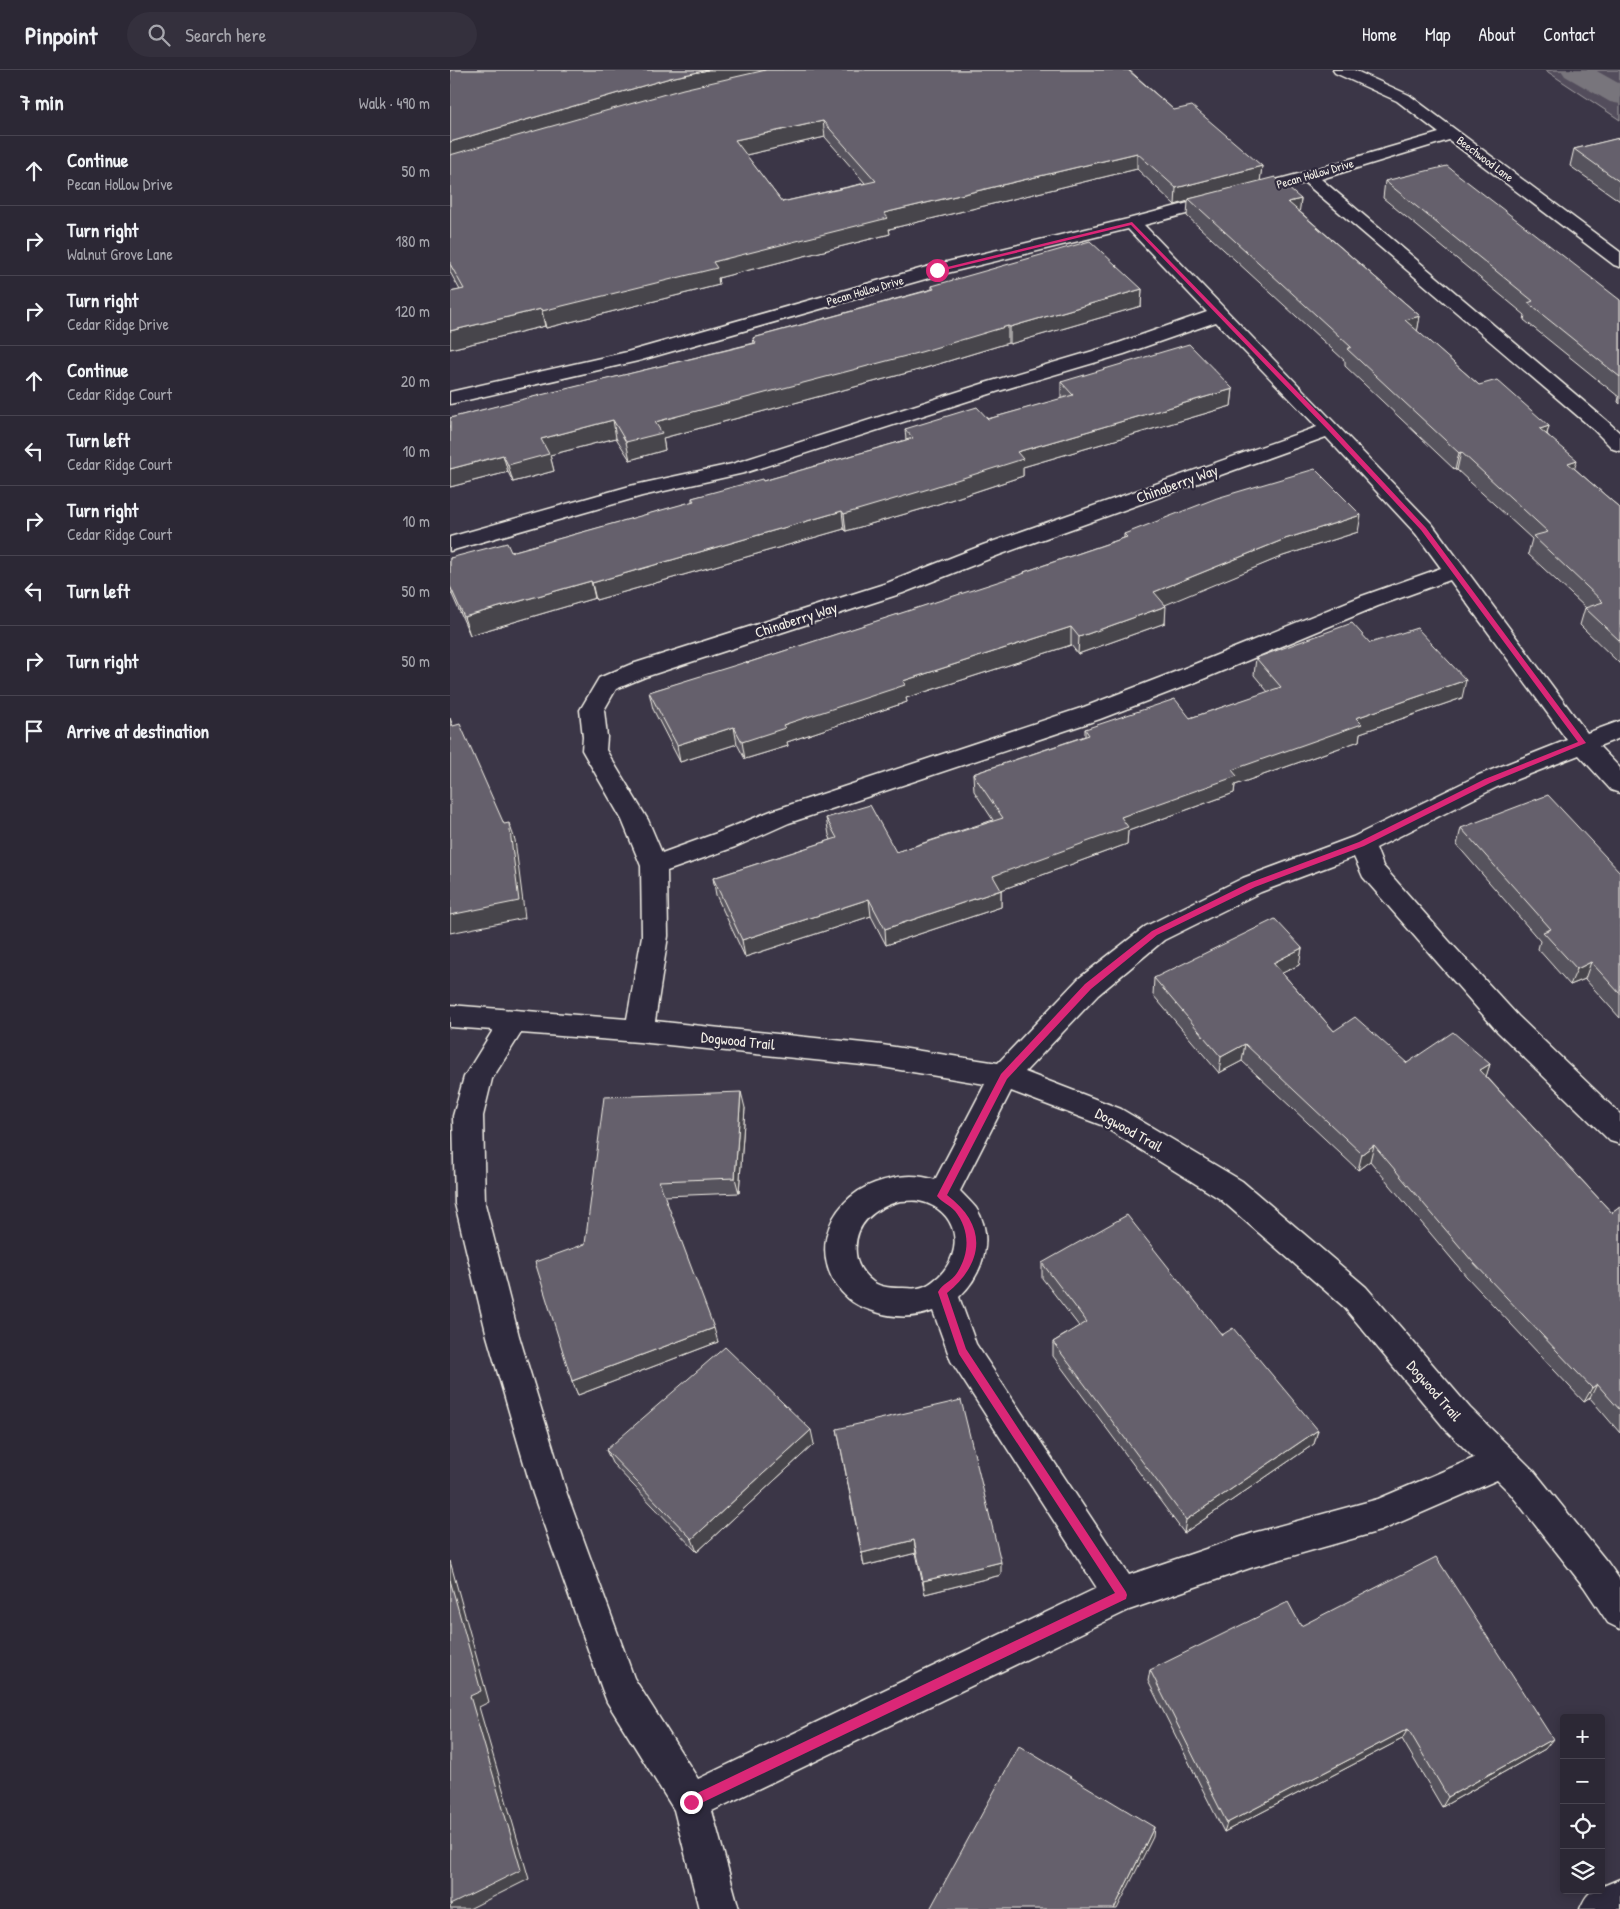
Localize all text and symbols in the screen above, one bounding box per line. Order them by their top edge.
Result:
search box [127,12,477,57]
text: Pinpoint [25,19,97,51]
icon: search [145,21,173,49]
text: Search here [185,22,266,48]
text: Home [1362,22,1397,47]
text: Map [1425,22,1450,47]
text: About [1478,22,1515,47]
text: Contact [1543,22,1595,47]
text: 7 min [20,88,64,117]
text: Walk · 490 m [359,92,430,114]
street label: Beechwood Lane [1453,132,1517,186]
text: Continue [67,147,128,173]
street label: Pecan Hollow Drive [1274,154,1356,193]
icon: ahead [20,157,48,185]
text: 50 m [402,160,430,182]
text: Pecan Hollow Drive [67,173,173,195]
text: Turn right [67,217,138,243]
icon: right [20,227,48,255]
text: 180 m [396,230,430,252]
text: Walnut Grove Lane [67,243,173,265]
route start [926,259,949,282]
street label: Pecan Hollow Drive [824,271,906,310]
text: Turn right [67,287,138,313]
icon: right [20,297,48,325]
text: 120 m [395,300,430,322]
text: Cedar Ridge Drive [67,313,169,335]
text: Continue [67,357,128,383]
icon: ahead [20,367,48,395]
text: 20 m [401,370,430,392]
text: Cedar Ridge Court [67,383,172,405]
text: Turn left [67,427,130,453]
icon: left [20,437,48,465]
text: 10 m [402,440,430,462]
text: Cedar Ridge Court [67,453,172,475]
street label: Chinaberry Way [1133,459,1221,508]
text: Turn right [67,497,138,523]
icon: right [20,507,48,535]
text: 10 m [402,510,430,532]
text: Cedar Ridge Court [67,523,172,545]
icon: left [20,577,48,605]
text: Turn left [67,578,130,604]
text: 50 m [402,580,430,602]
street label: Chinaberry Way [752,596,840,643]
icon: right [20,647,48,675]
text: Turn right [67,648,138,674]
text: 50 m [402,650,430,672]
icon: arrive [20,717,48,745]
text: Arrive at destination [67,718,209,744]
street label: Dogwood Trail [700,1026,776,1055]
street label: Dogwood Trail [1092,1102,1167,1157]
street label: Dogwood Trail [1402,1356,1467,1426]
map controls [1560,1714,1605,1894]
button: + [1560,1714,1605,1759]
button: − [1560,1759,1605,1804]
route end [680,1791,703,1814]
button: locate [1560,1804,1605,1849]
button: layers [1560,1849,1605,1894]

